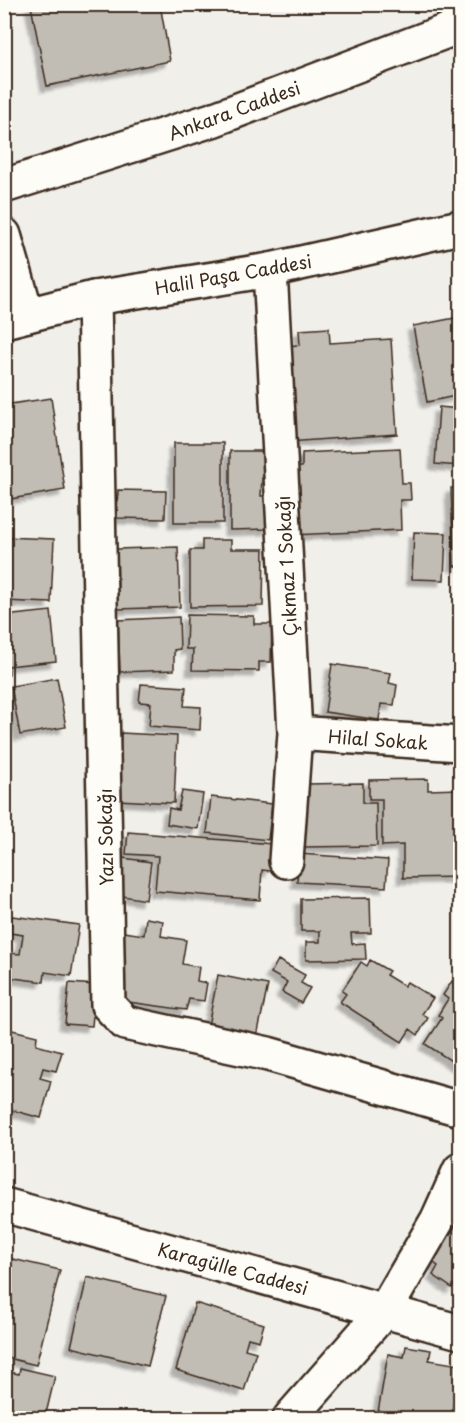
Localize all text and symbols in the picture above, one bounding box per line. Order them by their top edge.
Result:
street label: Ankara Caddesi [164,74,304,146]
street label: Halil Paşa Caddesi [152,247,314,301]
street label: Çıkmaz 1 Sokağı [269,495,303,637]
street label: Hilal Sokak [327,722,429,756]
street label: Yazı Sokağı [91,788,119,886]
street label: Karagülle Caddesi [155,1235,311,1301]

